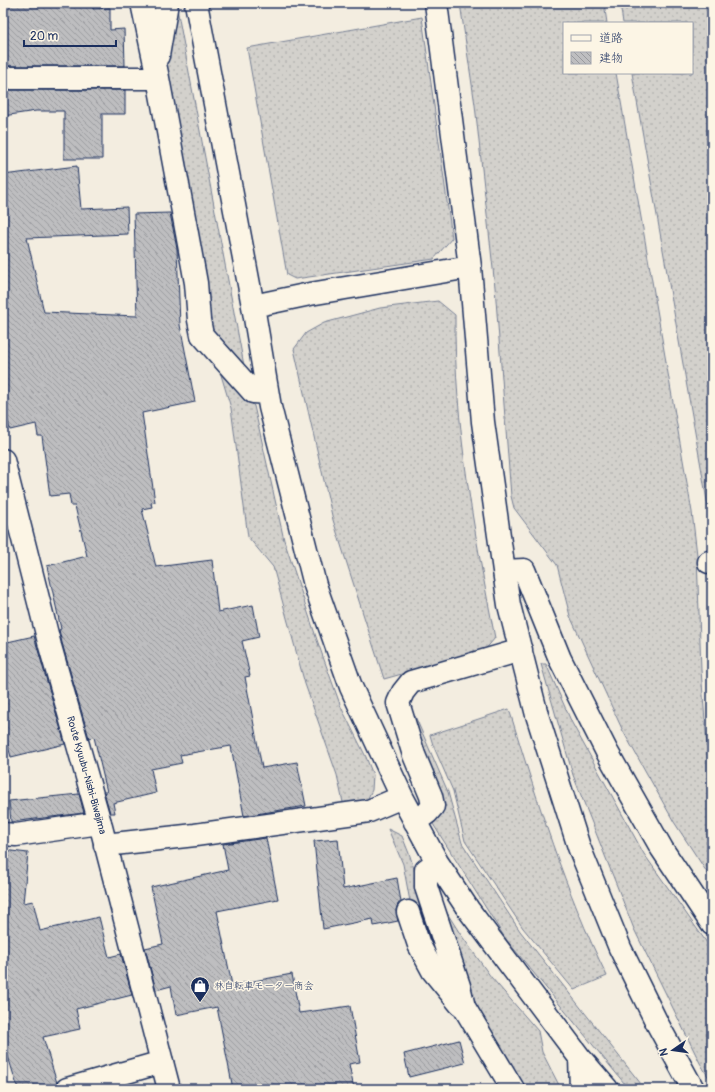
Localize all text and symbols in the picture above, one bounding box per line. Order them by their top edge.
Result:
scale bar [24,22,116,48]
legend [563,22,693,74]
text: 20 m [30,29,59,44]
text: 道路 [599,31,623,46]
text: 建物 [599,51,623,66]
street label: Route Kyuubu-Nishi-Biwajima [64,715,109,836]
shop icon: 林自転車モーター商会 [189,975,211,1003]
place label: 林自転車モーター商会 [214,980,314,992]
north arrow [653,1030,693,1070]
text: N [656,1047,671,1057]

